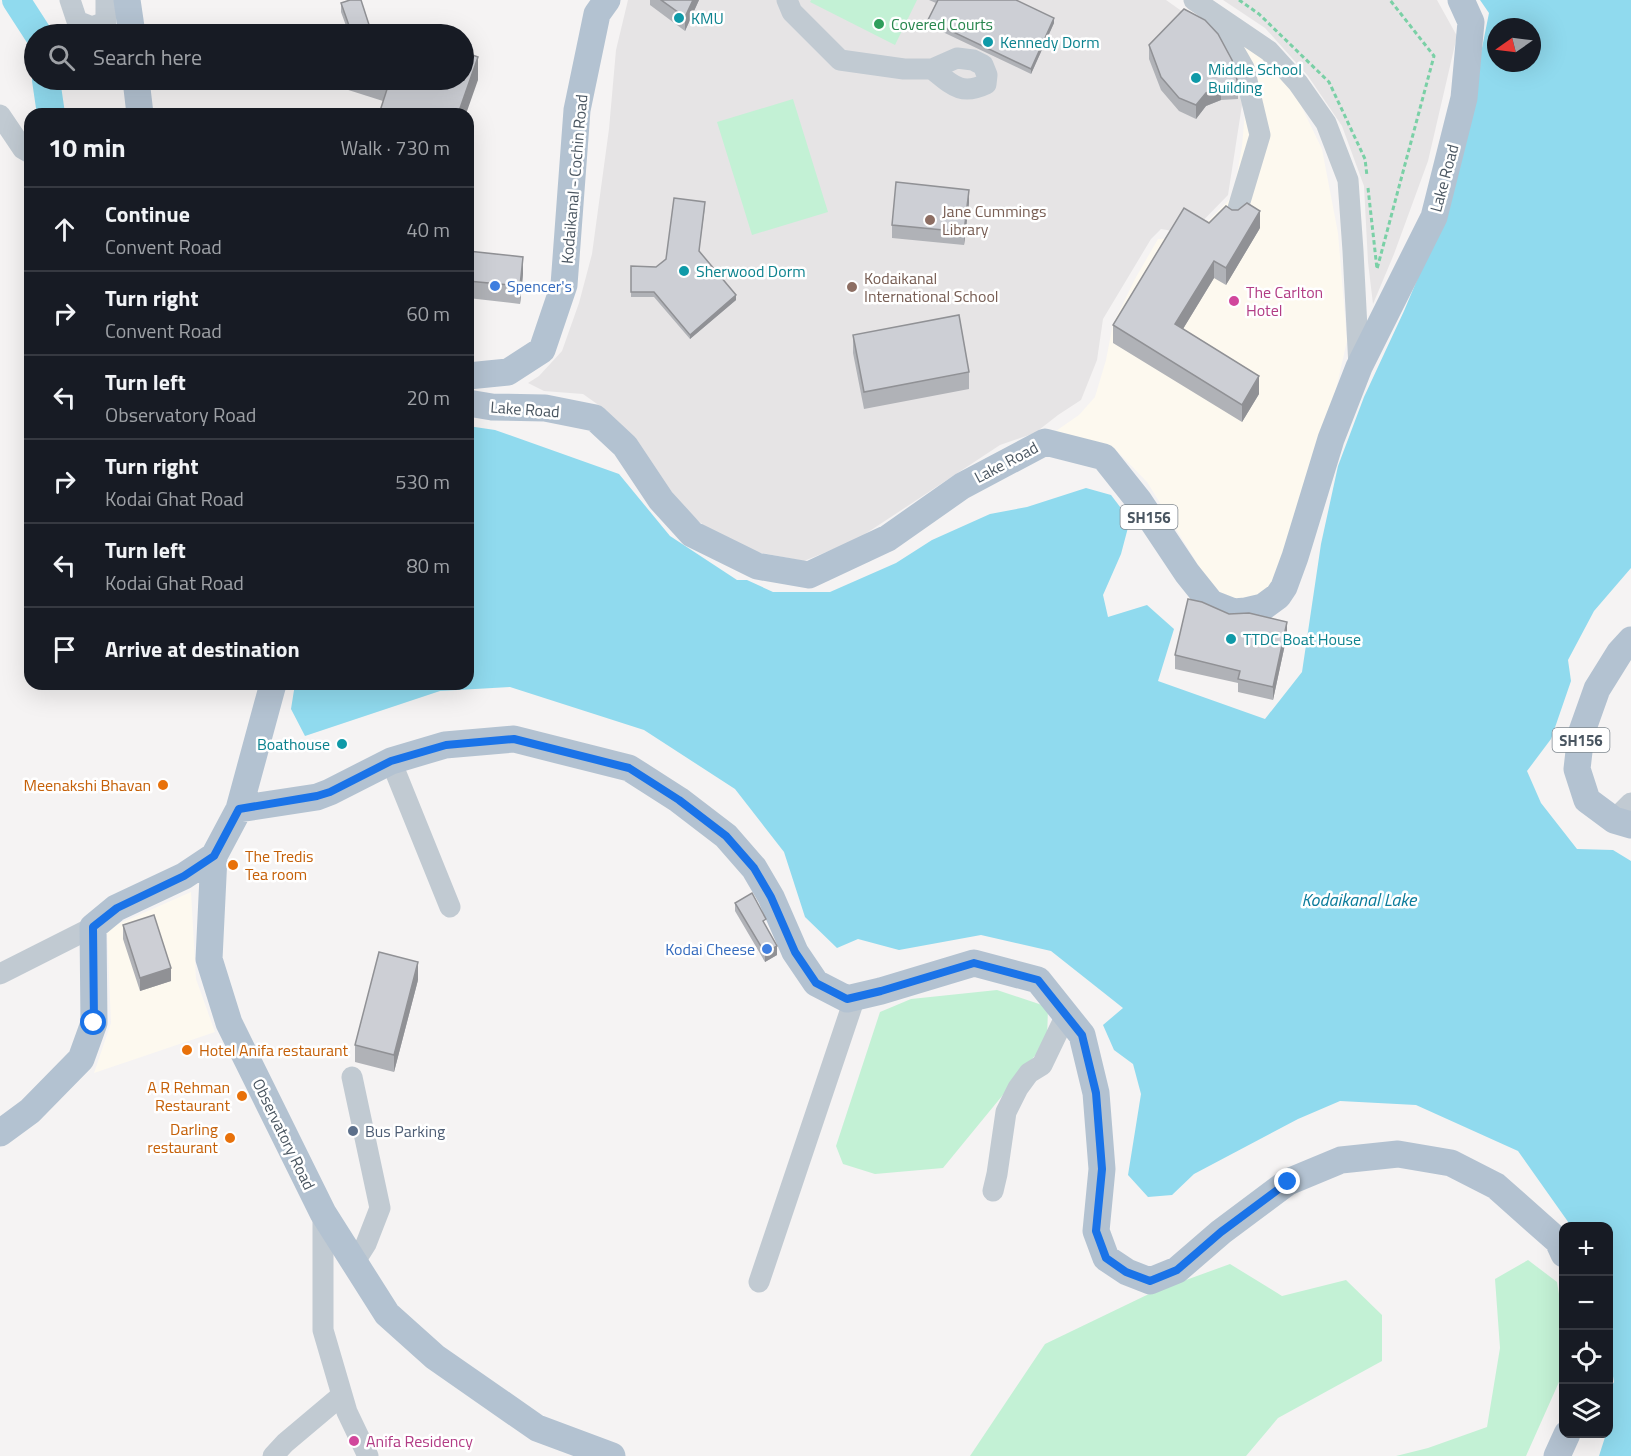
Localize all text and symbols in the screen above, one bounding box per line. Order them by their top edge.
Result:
place label: KMU [691,6,724,30]
marker: KMU [672,11,686,25]
place label: Covered Courts [891,12,993,36]
marker: Covered Courts [872,17,886,31]
north arrow [1487,18,1541,72]
search box [24,24,474,90]
place label: Kennedy Dorm [1000,30,1100,54]
marker: Kennedy Dorm [981,35,995,49]
text: Search here [93,40,202,74]
icon: search [45,41,78,74]
place label: Middle School Building [1208,57,1302,99]
marker: Middle School Building [1189,71,1203,85]
street label: Kodaikanal - Cochin Road [555,93,593,265]
text: 10 min [48,128,126,167]
text: Walk · 730 m [341,132,450,163]
street label: Lake Road [1423,141,1465,215]
text: Continue [105,197,190,231]
place label: Jane Cummings Library [942,199,1046,241]
icon: ahead [48,213,81,246]
marker: Jane Cummings Library [923,213,937,227]
text: 40 m [406,214,450,245]
text: Convent Road [105,231,222,262]
place label: Sherwood Dorm [696,259,806,283]
marker: Sherwood Dorm [677,264,691,278]
place label: Kodaikanal International School [864,266,999,308]
place label: Spencer's [507,274,572,298]
marker: Spencer's [488,279,502,293]
marker: Kodaikanal International School [845,280,859,294]
place label: The Carlton Hotel [1246,280,1323,322]
text: Turn right [105,281,199,315]
marker: The Carlton Hotel [1227,294,1241,308]
icon: right [48,297,81,330]
text: 60 m [406,298,450,329]
text: Convent Road [105,315,222,346]
text: Turn left [105,365,186,399]
icon: left [48,381,81,414]
text: 20 m [406,382,450,413]
street label: Lake Road [490,395,560,423]
text: Observatory Road [105,399,256,430]
street label: Lake Road [970,435,1042,489]
text: Turn right [105,449,199,483]
icon: right [48,465,81,498]
text: 530 m [395,466,450,497]
text: Kodai Ghat Road [105,483,244,514]
road number: SH156 [1120,505,1178,529]
text: Turn left [105,533,186,567]
icon: left [48,549,81,582]
text: 80 m [406,550,450,581]
text: Kodai Ghat Road [105,567,244,598]
place label: TTDC Boat House [1243,627,1361,651]
text: Arrive at destination [105,632,300,666]
marker: TTDC Boat House [1224,632,1238,646]
icon: arrive [48,633,81,666]
road number: SH156 [1552,728,1610,752]
place label: Boathouse [257,732,330,756]
marker: Boathouse [335,737,349,751]
place label: Meenakshi Bhavan [24,773,151,797]
marker: Meenakshi Bhavan [156,778,170,792]
place label: The Tredis Tea room [245,844,314,886]
marker: The Tredis Tea room [226,858,240,872]
water label: Kodaikanal Lake [1302,886,1418,913]
place label: Kodai Cheese [665,937,755,961]
marker: Kodai Cheese [760,942,774,956]
route start [80,1009,106,1035]
place label: Hotel Anifa restaurant [199,1038,349,1062]
marker: Hotel Anifa restaurant [180,1043,194,1057]
street label: Observatory Road [247,1074,321,1194]
place label: A R Rehman Restaurant [147,1075,230,1117]
marker: A R Rehman Restaurant [235,1089,249,1103]
place label: Darling restaurant [147,1117,218,1159]
place label: Bus Parking [365,1119,445,1143]
marker: Bus Parking [346,1124,360,1138]
marker: Darling restaurant [223,1131,237,1145]
route end [1274,1168,1300,1194]
map controls [1559,1222,1613,1438]
button: + [1559,1222,1613,1276]
button: − [1559,1276,1613,1330]
button: locate [1559,1330,1613,1384]
button: layers [1559,1384,1613,1438]
place label: Anifa Residency [366,1429,473,1453]
marker: Anifa Residency [347,1434,361,1448]

